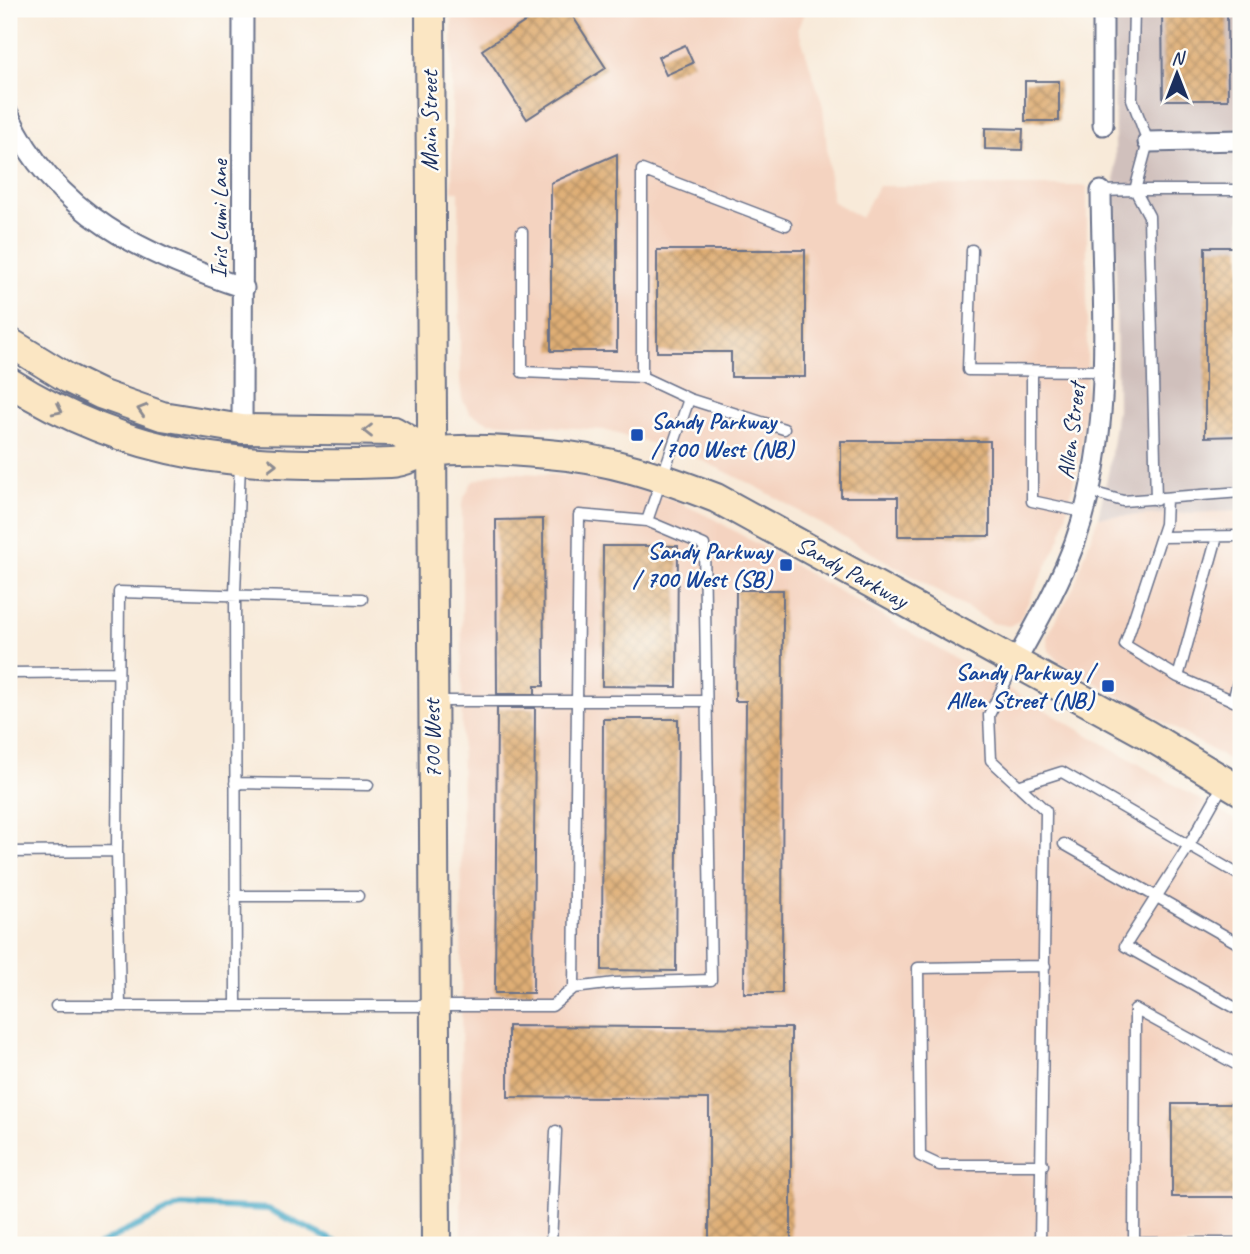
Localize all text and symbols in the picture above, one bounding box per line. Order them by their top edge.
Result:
north arrow [1142,38,1212,108]
text: N [1171,46,1186,70]
street label: Main Street [414,69,444,171]
street label: Iris Lumi Lane [204,157,234,278]
street label: Allen Street [1050,378,1092,481]
one-way arrow [51,401,63,415]
one-way arrow [137,403,149,418]
place label: Sandy Parkway / 700 West (NB) [651,406,796,464]
one-way arrow [362,423,372,439]
marker: Sandy Parkway / 700 West (NB) [629,427,645,443]
one-way arrow [267,456,278,472]
street label: Sandy Parkway [791,529,915,616]
place label: Sandy Parkway / 700 West (SB) [632,536,775,594]
marker: Sandy Parkway / 700 West (SB) [778,557,794,573]
place label: Sandy Parkway / Allen Street (NB) [946,657,1099,715]
marker: Sandy Parkway / Allen Street (NB) [1100,678,1116,694]
street label: 700 West [416,697,448,779]

